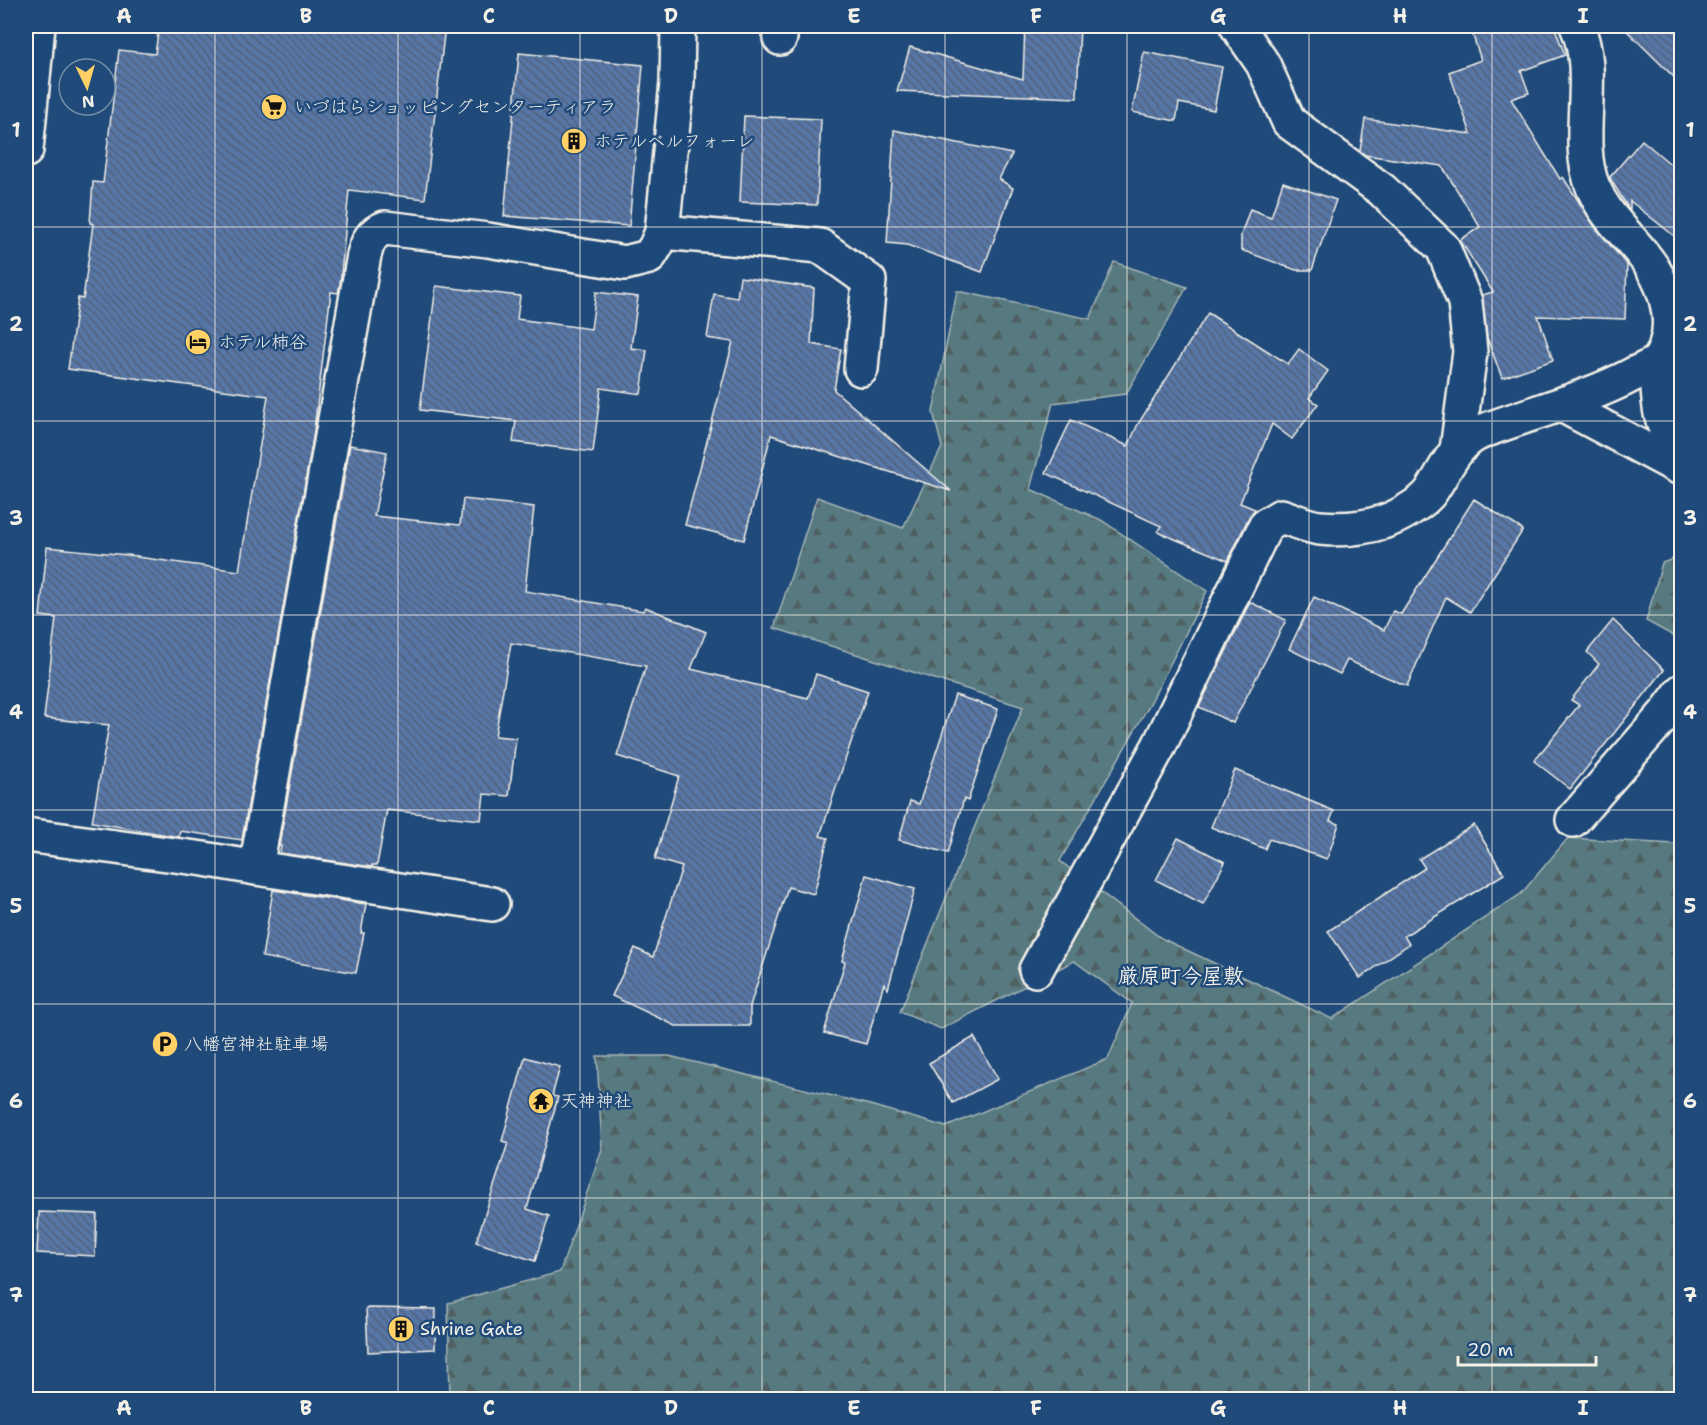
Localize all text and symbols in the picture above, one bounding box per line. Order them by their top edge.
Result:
text: A [116,3,132,29]
text: B [300,3,312,29]
text: C [483,3,495,29]
text: D [664,3,678,29]
text: E [847,3,861,29]
text: F [1030,3,1042,29]
text: G [1210,3,1226,29]
text: H [1393,3,1407,29]
text: I [1577,3,1589,29]
north arrow [57,57,117,117]
text: N [81,90,95,112]
supermarket icon: いづはらショッピングセンターティアラ [259,92,289,122]
place label: いづはらショッピングセンターティアラ [294,95,617,119]
text: 1 [11,117,21,143]
text: 1 [1685,117,1695,143]
building icon: ホテルベルフォーレ [559,126,589,156]
place label: ホテルベルフォーレ [594,129,755,153]
text: 2 [9,311,23,337]
text: 2 [1683,311,1697,337]
hotel icon: ホテル柿谷 [183,327,213,357]
place label: ホテル柿谷 [218,330,307,354]
text: 3 [9,505,23,531]
text: 3 [1683,505,1697,531]
text: 4 [9,699,23,725]
text: 4 [1683,699,1697,725]
text: 5 [10,893,22,919]
text: 5 [1684,893,1696,919]
district label: 厳原町今屋敷 [1118,962,1244,990]
parking icon: 八幡宮神社駐車場 [150,1029,180,1059]
place label: 八幡宮神社駐車場 [184,1032,328,1056]
temple icon: 天神神社 [526,1086,556,1116]
text: 6 [9,1088,23,1114]
text: 6 [1683,1088,1697,1114]
place label: 天神神社 [560,1089,632,1113]
text: 7 [9,1282,23,1308]
text: 7 [1683,1282,1697,1308]
building icon: Shrine Gate [386,1314,416,1344]
place label: Shrine Gate [420,1317,523,1341]
scale bar [1458,1329,1596,1367]
text: 20 m [1467,1338,1513,1362]
text: A [116,1395,132,1421]
text: B [300,1395,312,1421]
text: C [483,1395,495,1421]
text: D [664,1395,678,1421]
text: E [847,1395,861,1421]
text: F [1030,1395,1042,1421]
text: G [1210,1395,1226,1421]
text: H [1393,1395,1407,1421]
text: I [1577,1395,1589,1421]

